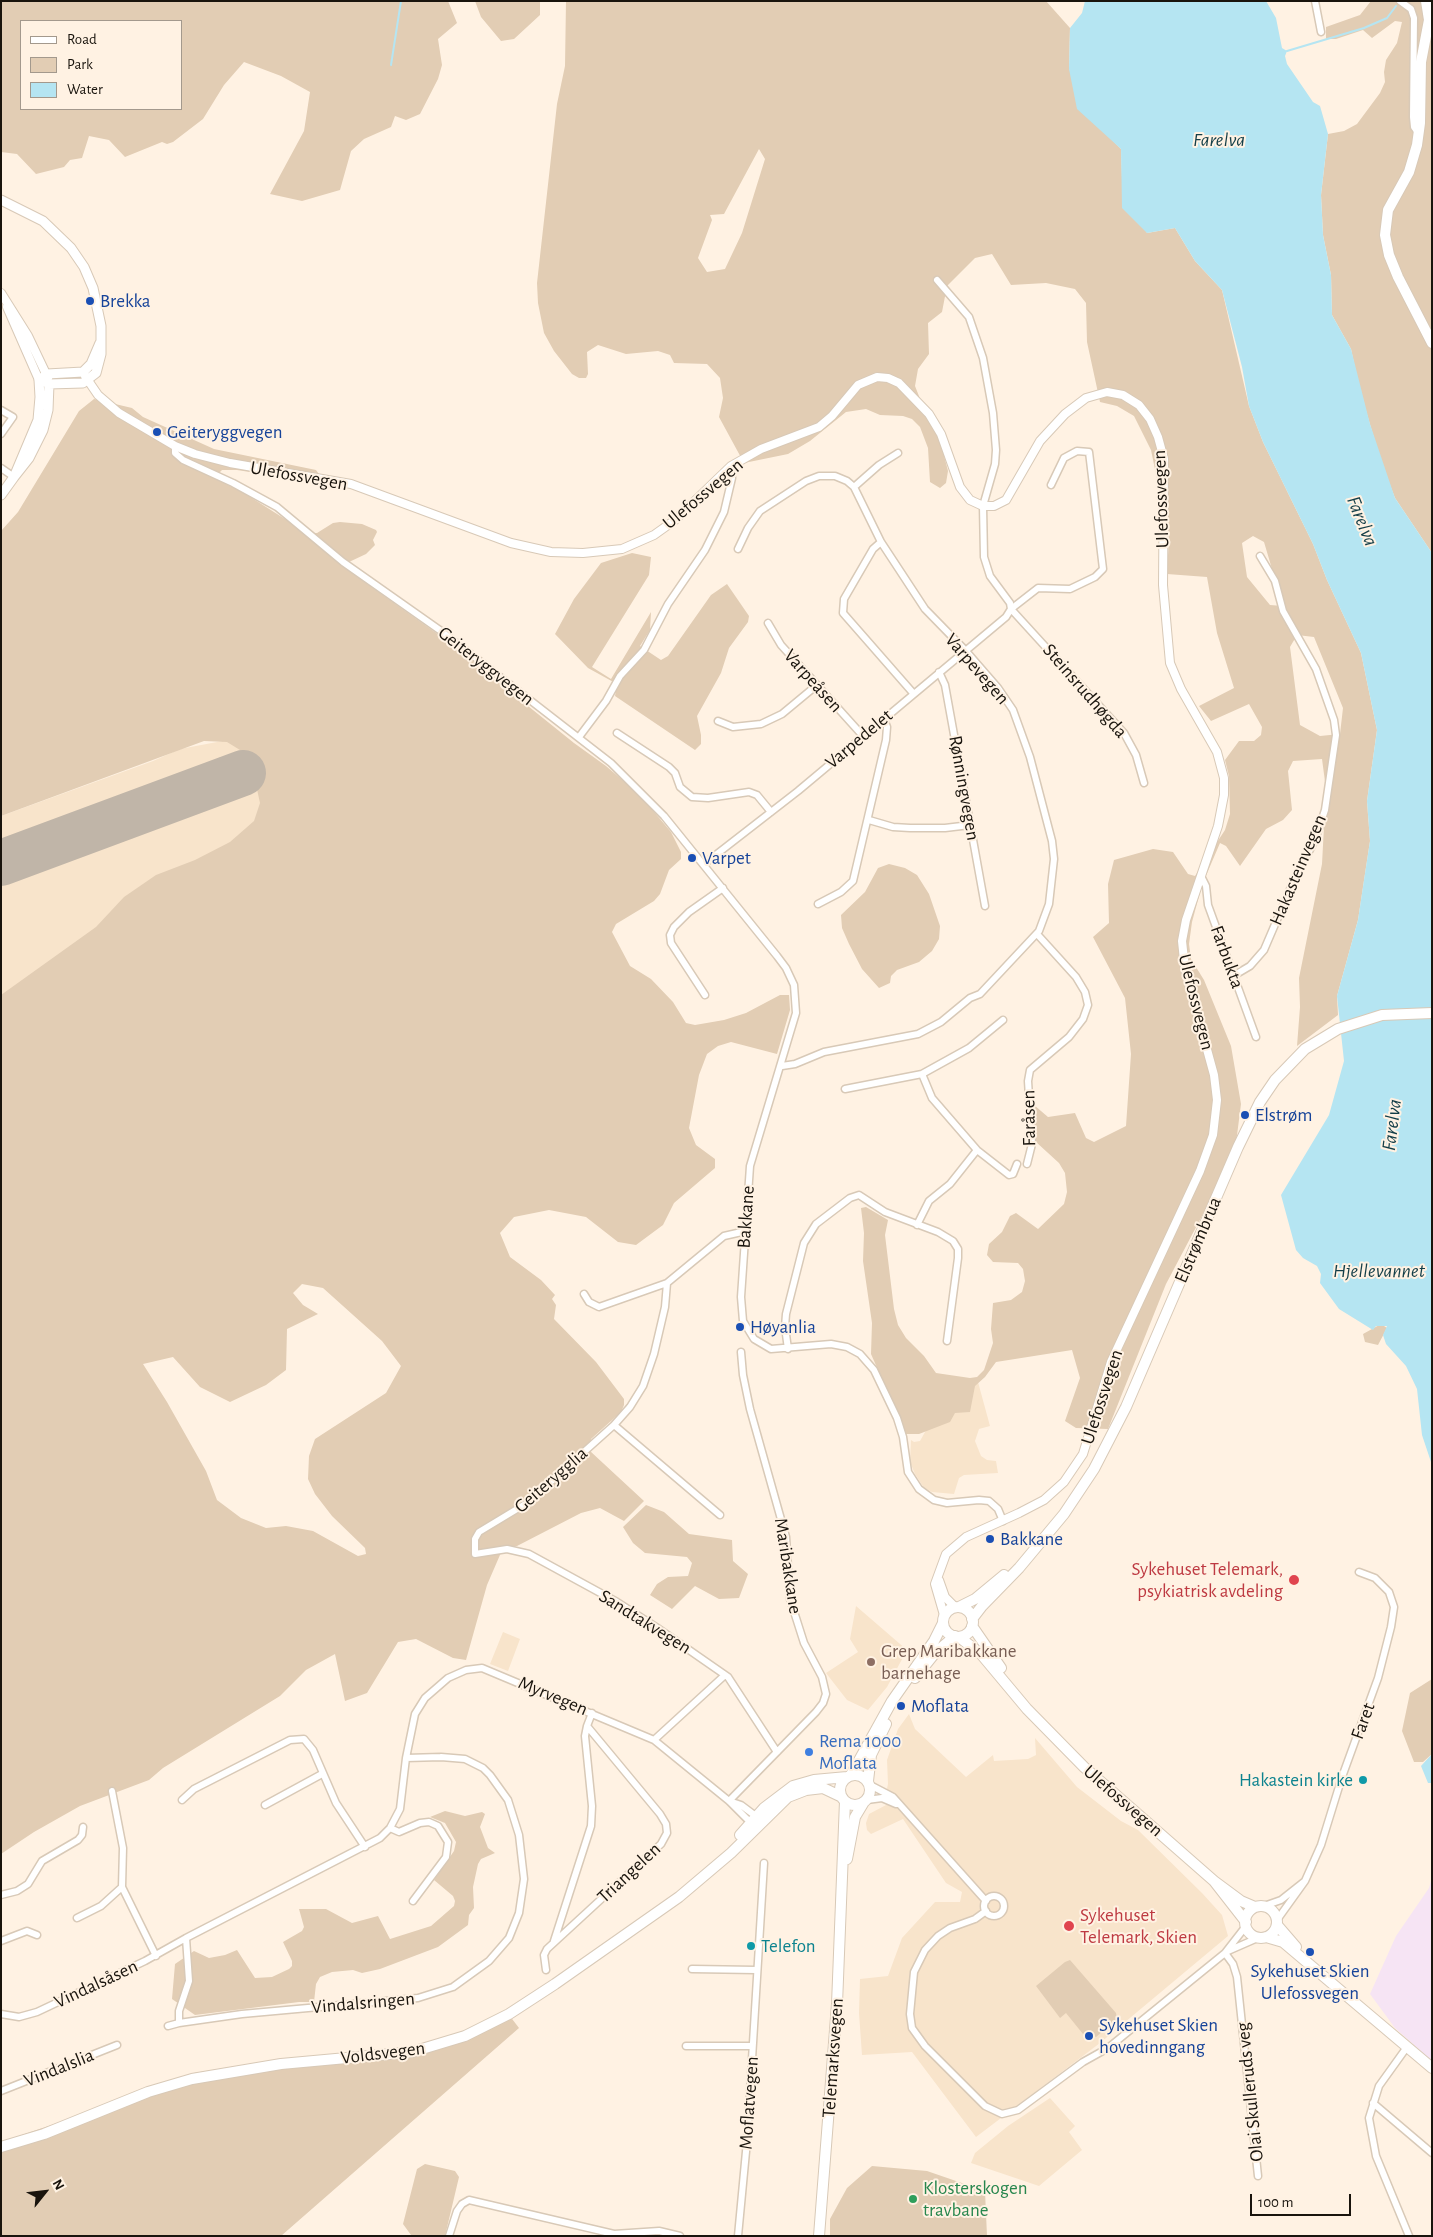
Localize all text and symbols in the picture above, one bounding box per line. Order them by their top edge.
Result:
legend [20,20,182,110]
text: Road [67,32,97,47]
text: Park [67,57,93,72]
text: Water [67,82,103,97]
water label: Farelva [1193,128,1245,152]
place label: Brekka [100,290,151,312]
marker: Brekka [84,295,96,307]
place label: Geiteryggvegen [167,421,283,443]
marker: Geiteryggvegen [151,426,163,438]
street label: Ulefossvegen [1148,449,1174,549]
street label: Ulefossvegen [658,454,748,534]
street label: Ulefossvegen [249,456,349,496]
water label: Farelva [1341,492,1383,550]
street label: Geiteryggvegen [433,621,539,711]
street label: Varpevegen [940,629,1014,709]
street label: Steinsrudhøgda [1038,639,1132,743]
street label: Varpeåsen [779,645,847,717]
street label: Varpedelet [821,704,897,774]
street label: Rønningvegen [944,734,984,842]
street label: Hakasteinvegen [1264,811,1332,929]
place label: Varpet [702,847,751,869]
marker: Varpet [686,852,698,864]
street label: Farbukta [1205,922,1249,992]
street label: Ulefossvegen [1173,952,1219,1052]
street label: Faråsen [1017,1090,1041,1146]
water label: Farelva [1377,1098,1407,1152]
place label: Elstrøm [1255,1104,1312,1126]
marker: Elstrøm [1239,1109,1251,1121]
street label: Bakkane [732,1185,760,1249]
street label: Elstrømbrua [1170,1193,1226,1287]
water label: Hjellevannet [1333,1259,1425,1283]
place label: Høyanlia [750,1316,816,1338]
marker: Høyanlia [734,1321,746,1333]
street label: Ulefossvegen [1076,1347,1128,1447]
street label: Geiterygglia [510,1442,592,1518]
street label: Maribakkane [769,1516,807,1616]
place label: Bakkane [1000,1528,1063,1550]
marker: Bakkane [984,1533,996,1545]
place label: Sykehuset Telemark, psykiatrisk avdeling [1131,1558,1283,1602]
marker: Sykehuset Telemark, psykiatrisk avdeling [1287,1573,1301,1587]
street label: Sandtakvegen [595,1585,695,1659]
place label: Grep Maribakkane barnehage [881,1640,1016,1684]
marker: Grep Maribakkane barnehage [865,1656,877,1668]
street label: Myrvegen [515,1671,591,1721]
place label: Moflata [911,1695,969,1717]
marker: Moflata [895,1700,907,1712]
street label: Faret [1346,1700,1380,1742]
place label: Rema 1000 Moflata [819,1730,901,1774]
marker: Rema 1000 Moflata [803,1746,815,1758]
street label: Ulefossvegen [1078,1760,1168,1842]
place label: Hakastein kirke [1239,1769,1353,1791]
marker: Hakastein kirke [1357,1774,1369,1786]
street label: Triangelen [593,1838,665,1908]
place label: Sykehuset Telemark, Skien [1080,1904,1197,1948]
marker: Sykehuset Telemark, Skien [1062,1919,1076,1933]
place label: Telefon [761,1935,816,1957]
marker: Telefon [745,1940,757,1952]
marker: Sykehuset Skien Ulefossvegen [1304,1946,1316,1958]
street label: Vindalsåsen [50,1955,142,2013]
place label: Sykehuset Skien Ulefossvegen [1251,1960,1369,2004]
street label: Vindalsringen [310,1987,416,2019]
street label: Telemarksvegen [817,1997,849,2119]
place label: Sykehuset Skien hovedinngang [1099,2014,1218,2058]
street label: Olai Skulleruds veg [1231,2021,1269,2163]
marker: Sykehuset Skien hovedinngang [1083,2030,1095,2042]
street label: Voldsvegen [339,2037,427,2069]
street label: Vindalslia [21,2044,97,2092]
street label: Moflatvegen [734,2056,764,2150]
north arrow [20,2167,70,2217]
text: N [50,2177,67,2192]
place label: Klosterskogen travbane [923,2177,1028,2221]
scale bar [1253,2184,1354,2216]
marker: Klosterskogen travbane [907,2193,919,2205]
text: 100 m [1258,2195,1293,2210]

